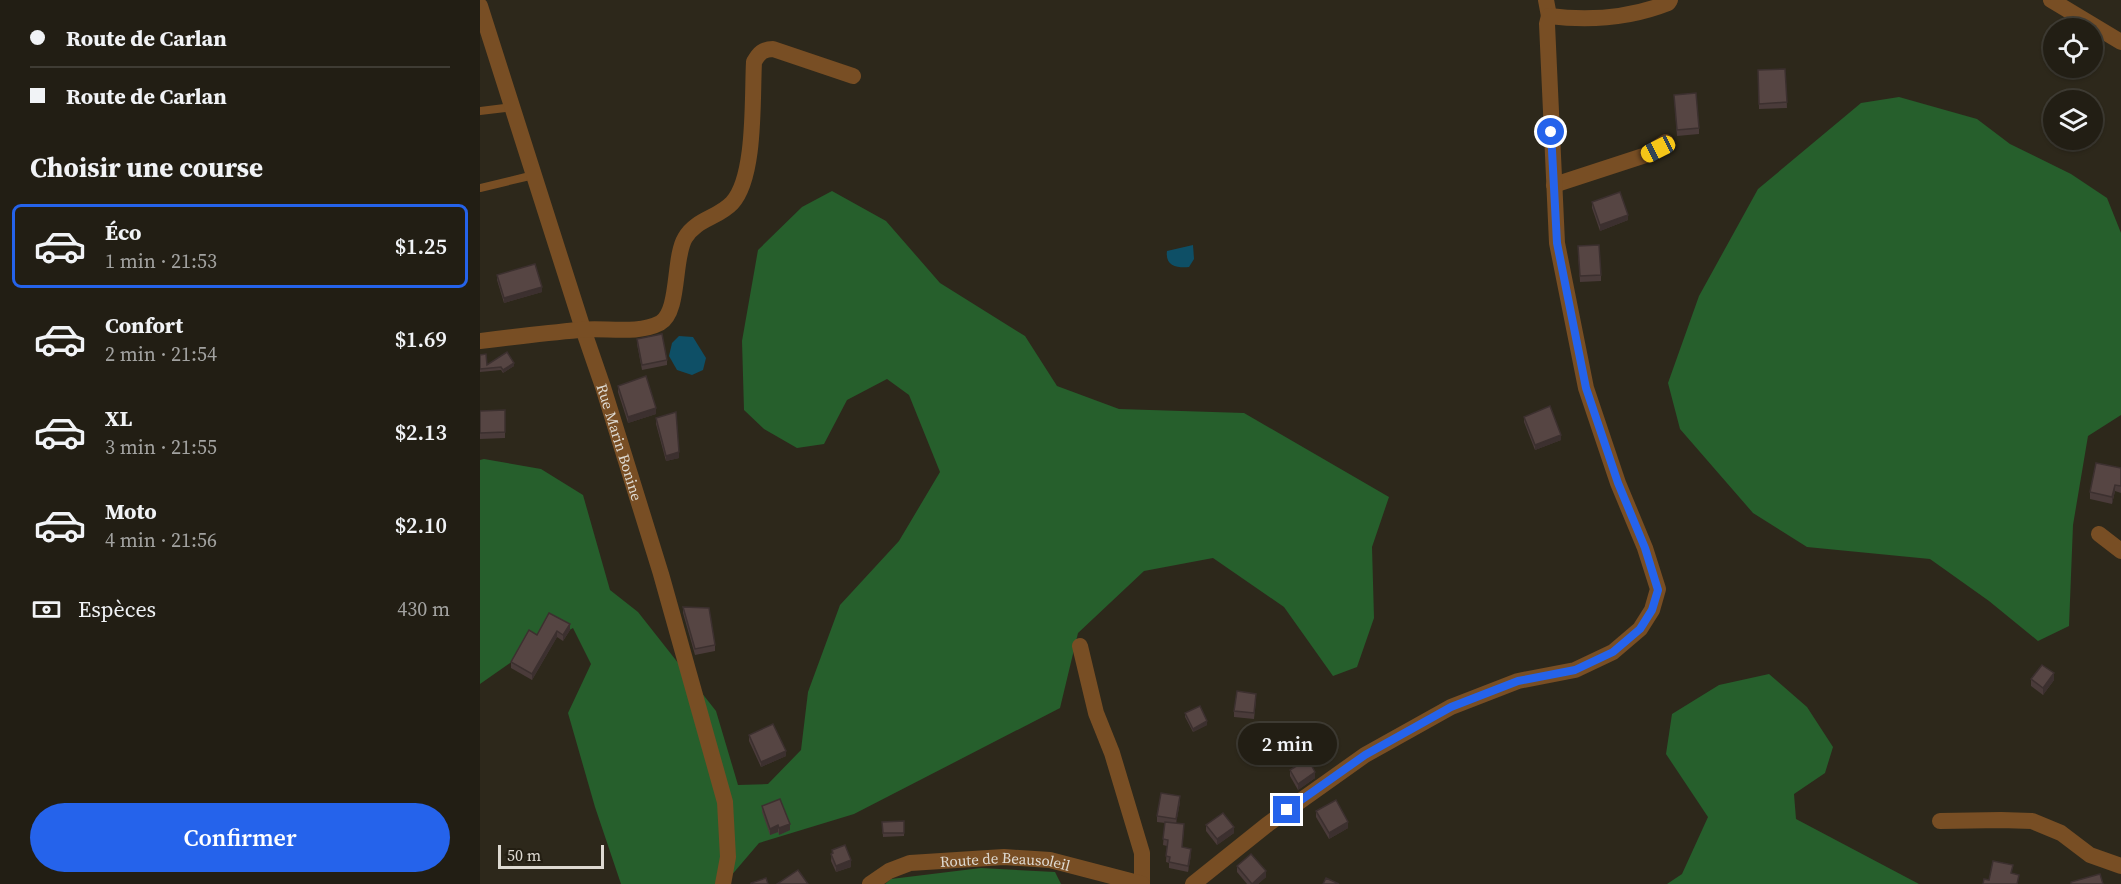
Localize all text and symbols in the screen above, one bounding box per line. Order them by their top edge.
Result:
map controls [2043,18,2103,150]
button: locate [2043,18,2103,78]
text: Route de Carlan [66,23,227,53]
text: Route de Carlan [66,81,227,111]
button: layers [2043,90,2103,150]
route start [1537,118,1564,145]
car [1638,133,1678,165]
text: Choisir une course [30,149,263,186]
text: Éco [105,217,142,247]
icon: car [33,219,87,273]
text: $1.25 [395,231,447,261]
text: 1 min · 21:53 [105,247,217,275]
text: Confort [105,310,183,340]
icon: car [33,312,87,366]
text: $1.69 [395,324,447,354]
text: 2 min · 21:54 [105,340,217,368]
street label: Rue Marin Bonine [592,381,648,504]
text: XL [105,403,132,433]
icon: car [33,405,87,459]
text: $2.13 [395,417,447,447]
text: 3 min · 21:55 [105,433,217,461]
text: Moto [105,496,157,526]
icon: car [33,498,87,552]
text: $2.10 [395,510,447,540]
text: 4 min · 21:56 [105,526,217,554]
icon: cash [30,593,63,626]
text: Espèces [78,594,156,624]
text: 430 m [397,595,450,623]
callout: 2 min [1238,723,1336,765]
text: 2 min [1262,730,1313,758]
route end [1273,796,1300,823]
button: Confirmer [30,803,450,872]
scale bar [498,842,604,870]
text: 50 m [507,844,541,866]
street label: Route de Beausoleil [939,846,1073,876]

